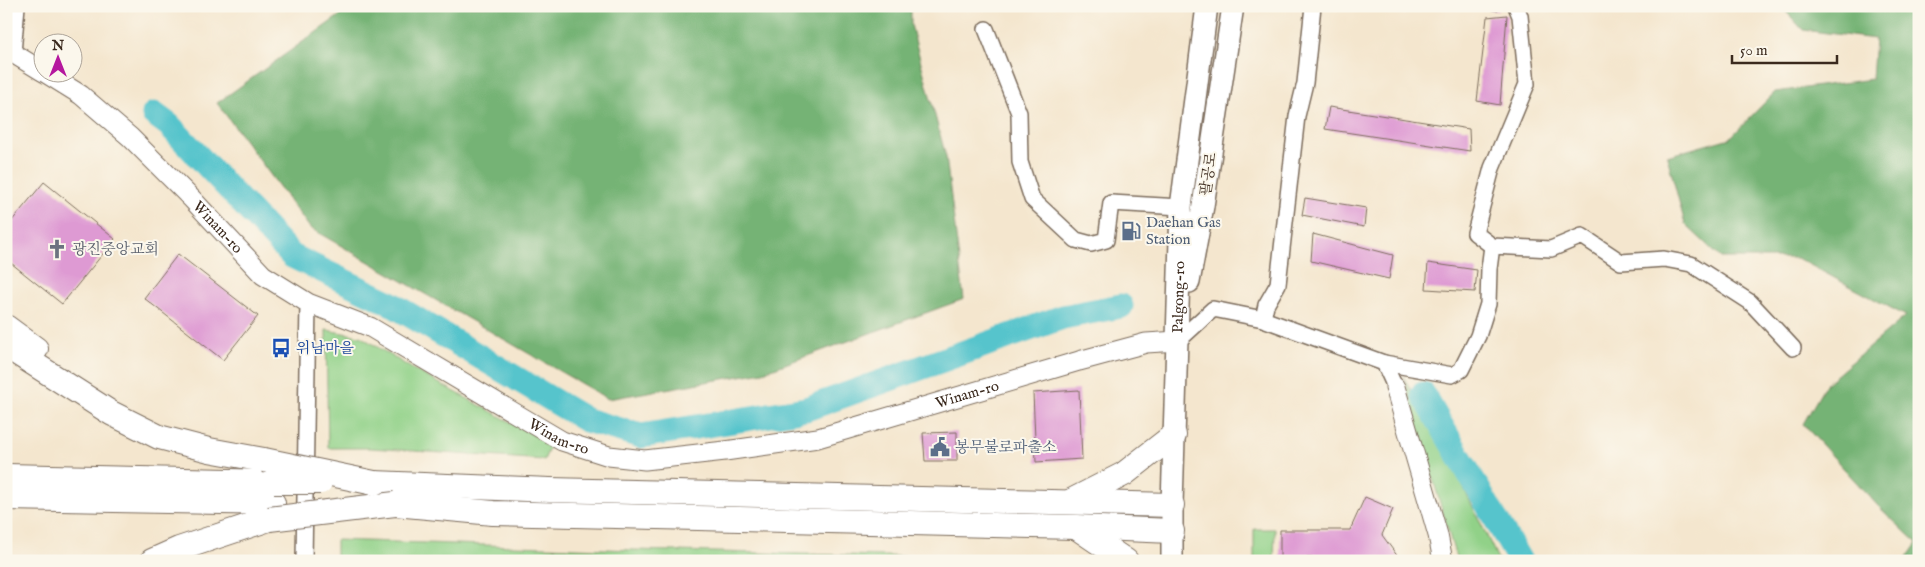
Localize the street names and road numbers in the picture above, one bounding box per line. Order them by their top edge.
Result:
street label: 팔공로 [1196,151,1221,197]
street label: Winam-ro [189,197,247,257]
street label: Palgong-ro [1168,261,1189,333]
street label: Winam-ro [933,376,1001,413]
street label: Winam-ro [525,414,591,459]

